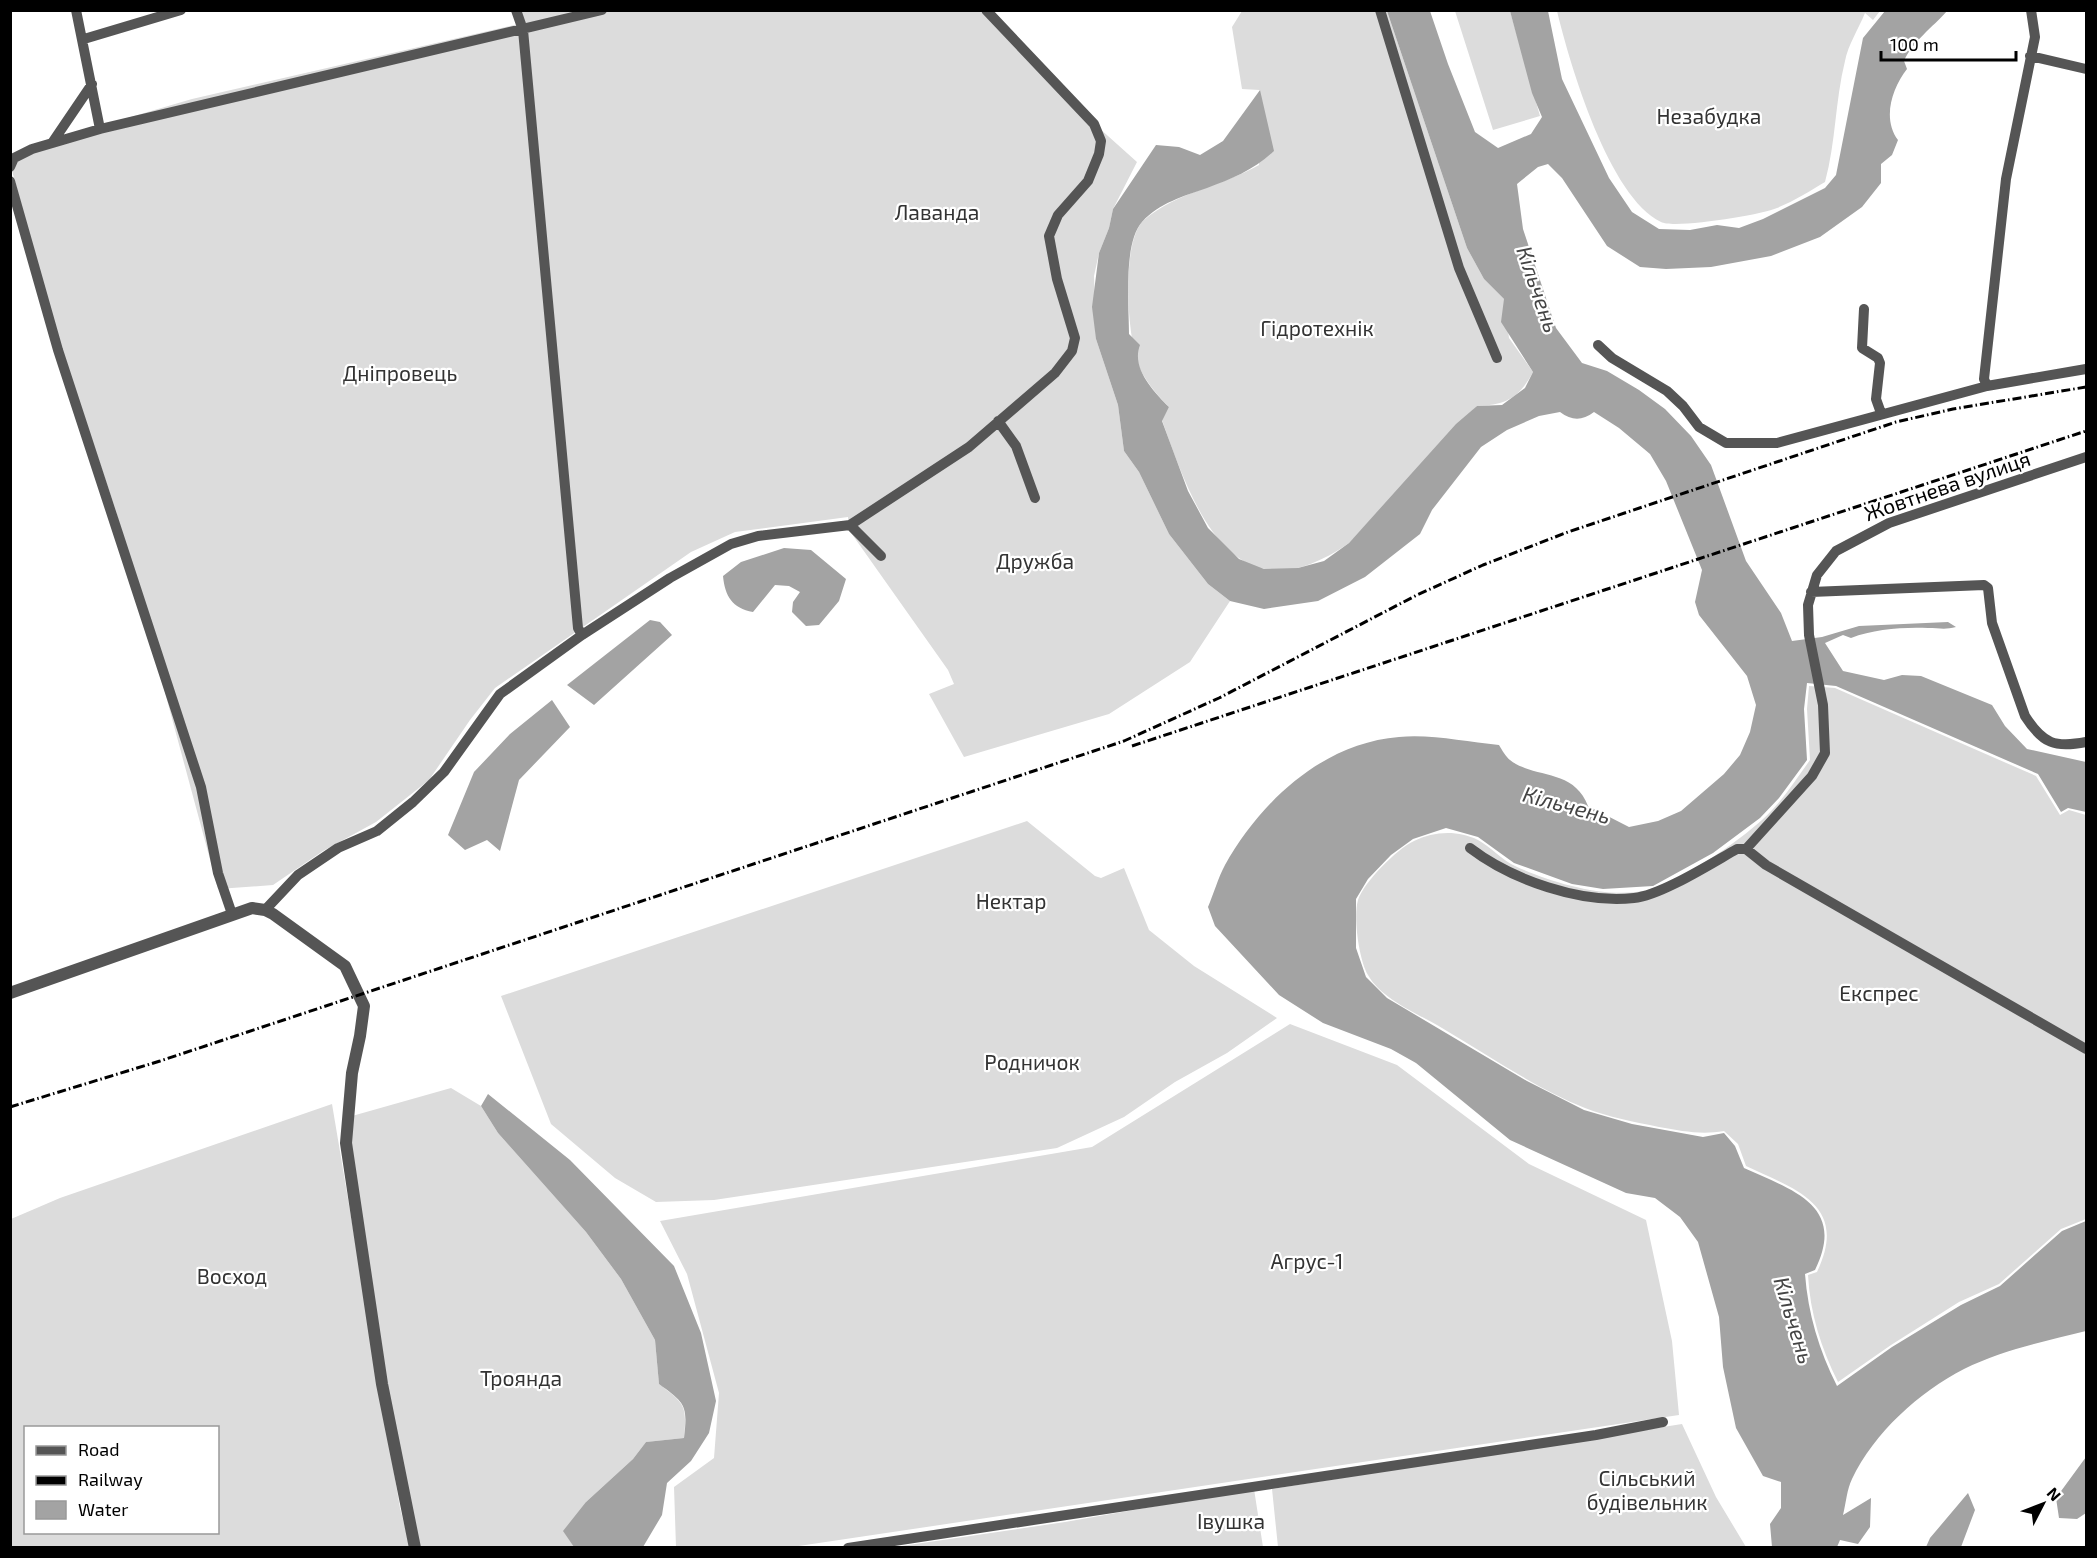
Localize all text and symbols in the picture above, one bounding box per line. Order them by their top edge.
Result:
scale bar [1881,24,2016,62]
text: 100 m [1890,33,1939,55]
park label: Незабудка [1657,103,1761,129]
park label: Лаванда [895,199,979,224]
water label: Кільчень [1512,242,1566,336]
park label: Гідротехнік [1260,315,1374,340]
park label: Дніпровець [343,360,457,385]
street label: Жовтнева вулиця [1861,445,2034,526]
park label: Дружба [996,548,1074,574]
water label: Кільчень [1520,780,1614,828]
park label: Нектар [976,888,1046,913]
park label: Експрес [1839,980,1919,1005]
park label: Родничок [984,1049,1080,1074]
park label: Агрус-1 [1271,1248,1343,1274]
park label: Восход [197,1263,267,1288]
water label: Кільчень [1769,1273,1821,1367]
park label: Троянда [480,1365,562,1390]
legend [24,1426,219,1534]
text: Road [78,1438,119,1460]
park label: Сільський будівельник [1586,1465,1708,1515]
text: Railway [78,1468,143,1490]
north arrow [2013,1474,2073,1534]
text: N [2044,1483,2065,1504]
text: Water [78,1498,128,1520]
park label: Івушка [1197,1508,1265,1534]

